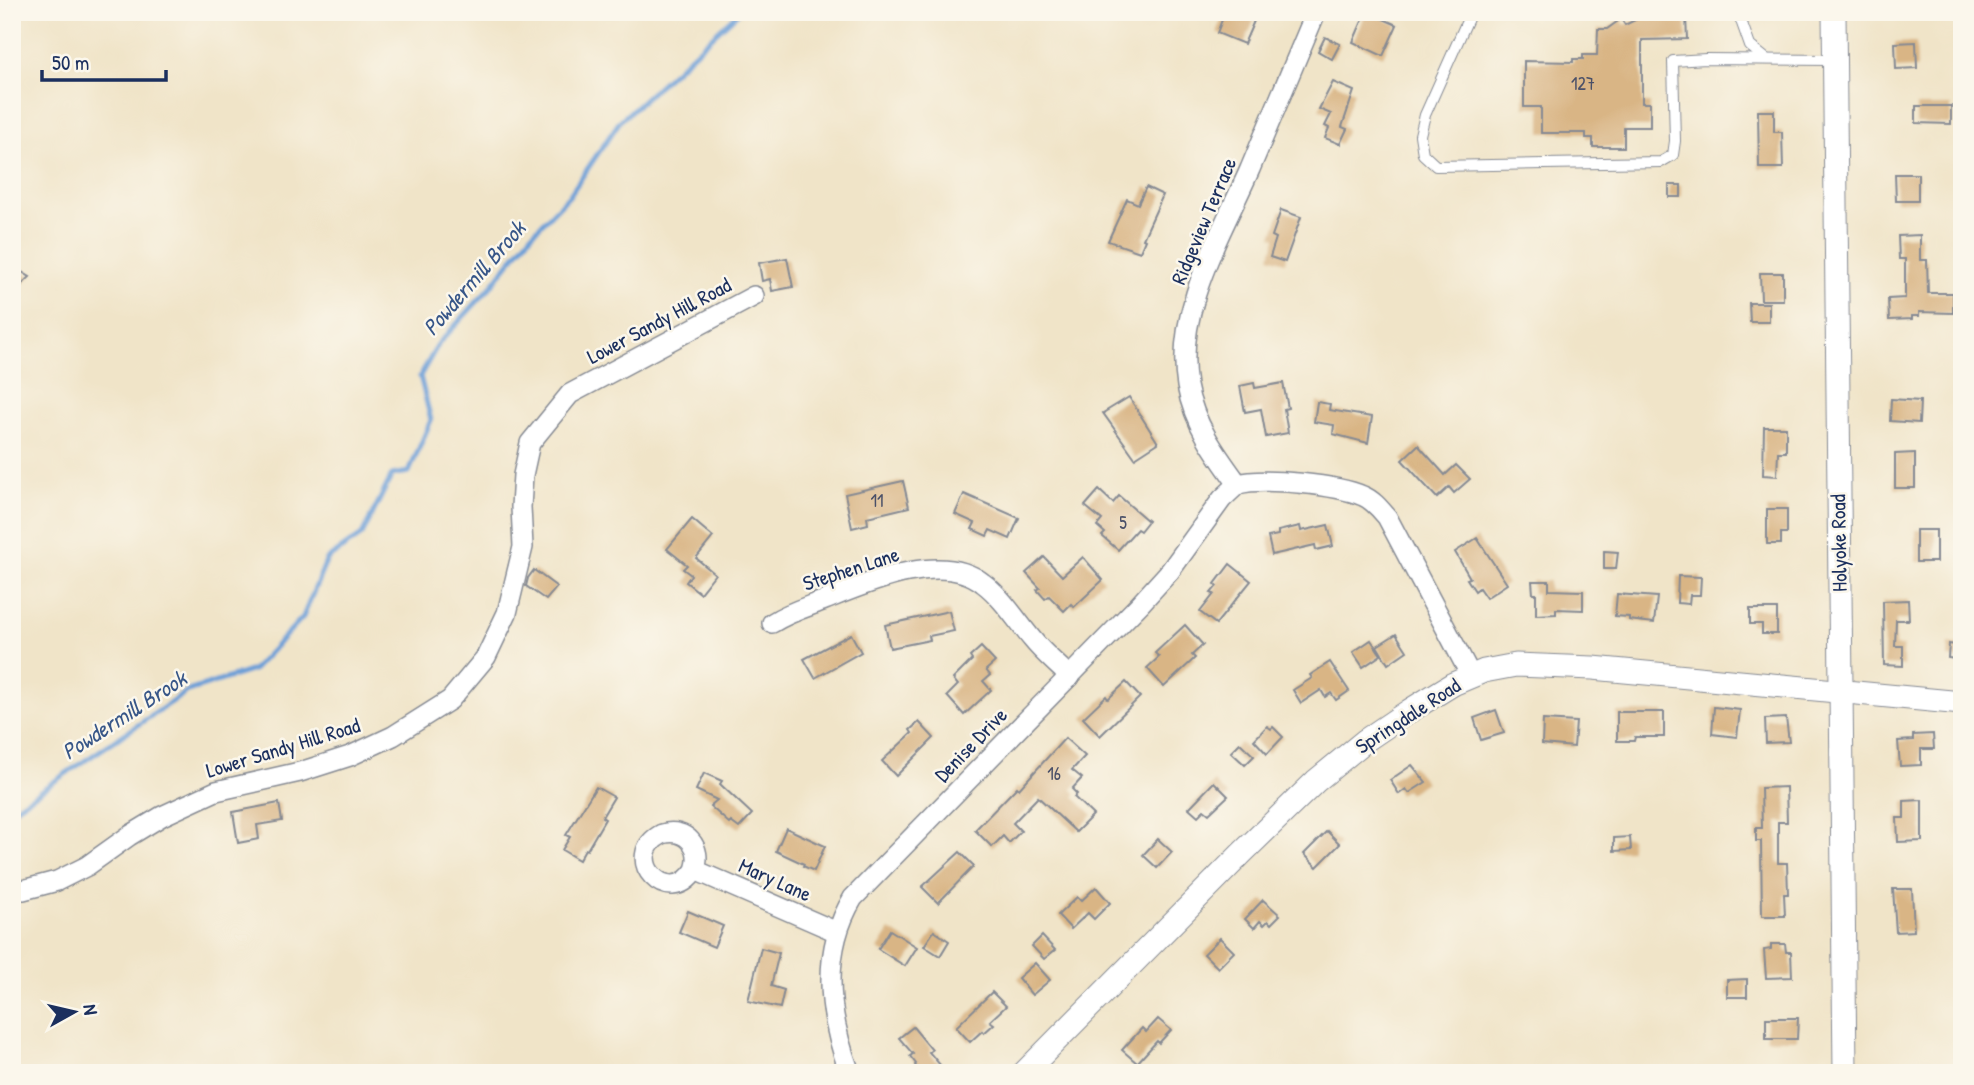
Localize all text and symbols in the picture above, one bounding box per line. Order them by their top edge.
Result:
scale bar [42,38,166,82]
text: 50 m [52,48,89,77]
house number: 127 [1571,71,1595,96]
street label: Ridgeview Terrace [1164,153,1243,289]
water label: Powdermill Brook [415,212,534,342]
street label: Lower Sandy Hill Road [582,270,736,371]
house number: 11 [870,488,884,513]
street label: Holyoke Road [1823,494,1854,592]
house number: 5 [1119,510,1127,535]
street label: Stephen Lane [799,539,903,598]
water label: Powdermill Brook [56,661,194,766]
street label: Springdale Road [1350,671,1466,760]
street label: Denise Drive [928,701,1013,788]
street label: Lower Sandy Hill Road [202,710,363,785]
house number: 16 [1047,761,1061,786]
street label: Mary Lane [734,851,816,908]
north arrow [38,976,108,1046]
text: N [77,1003,104,1016]

